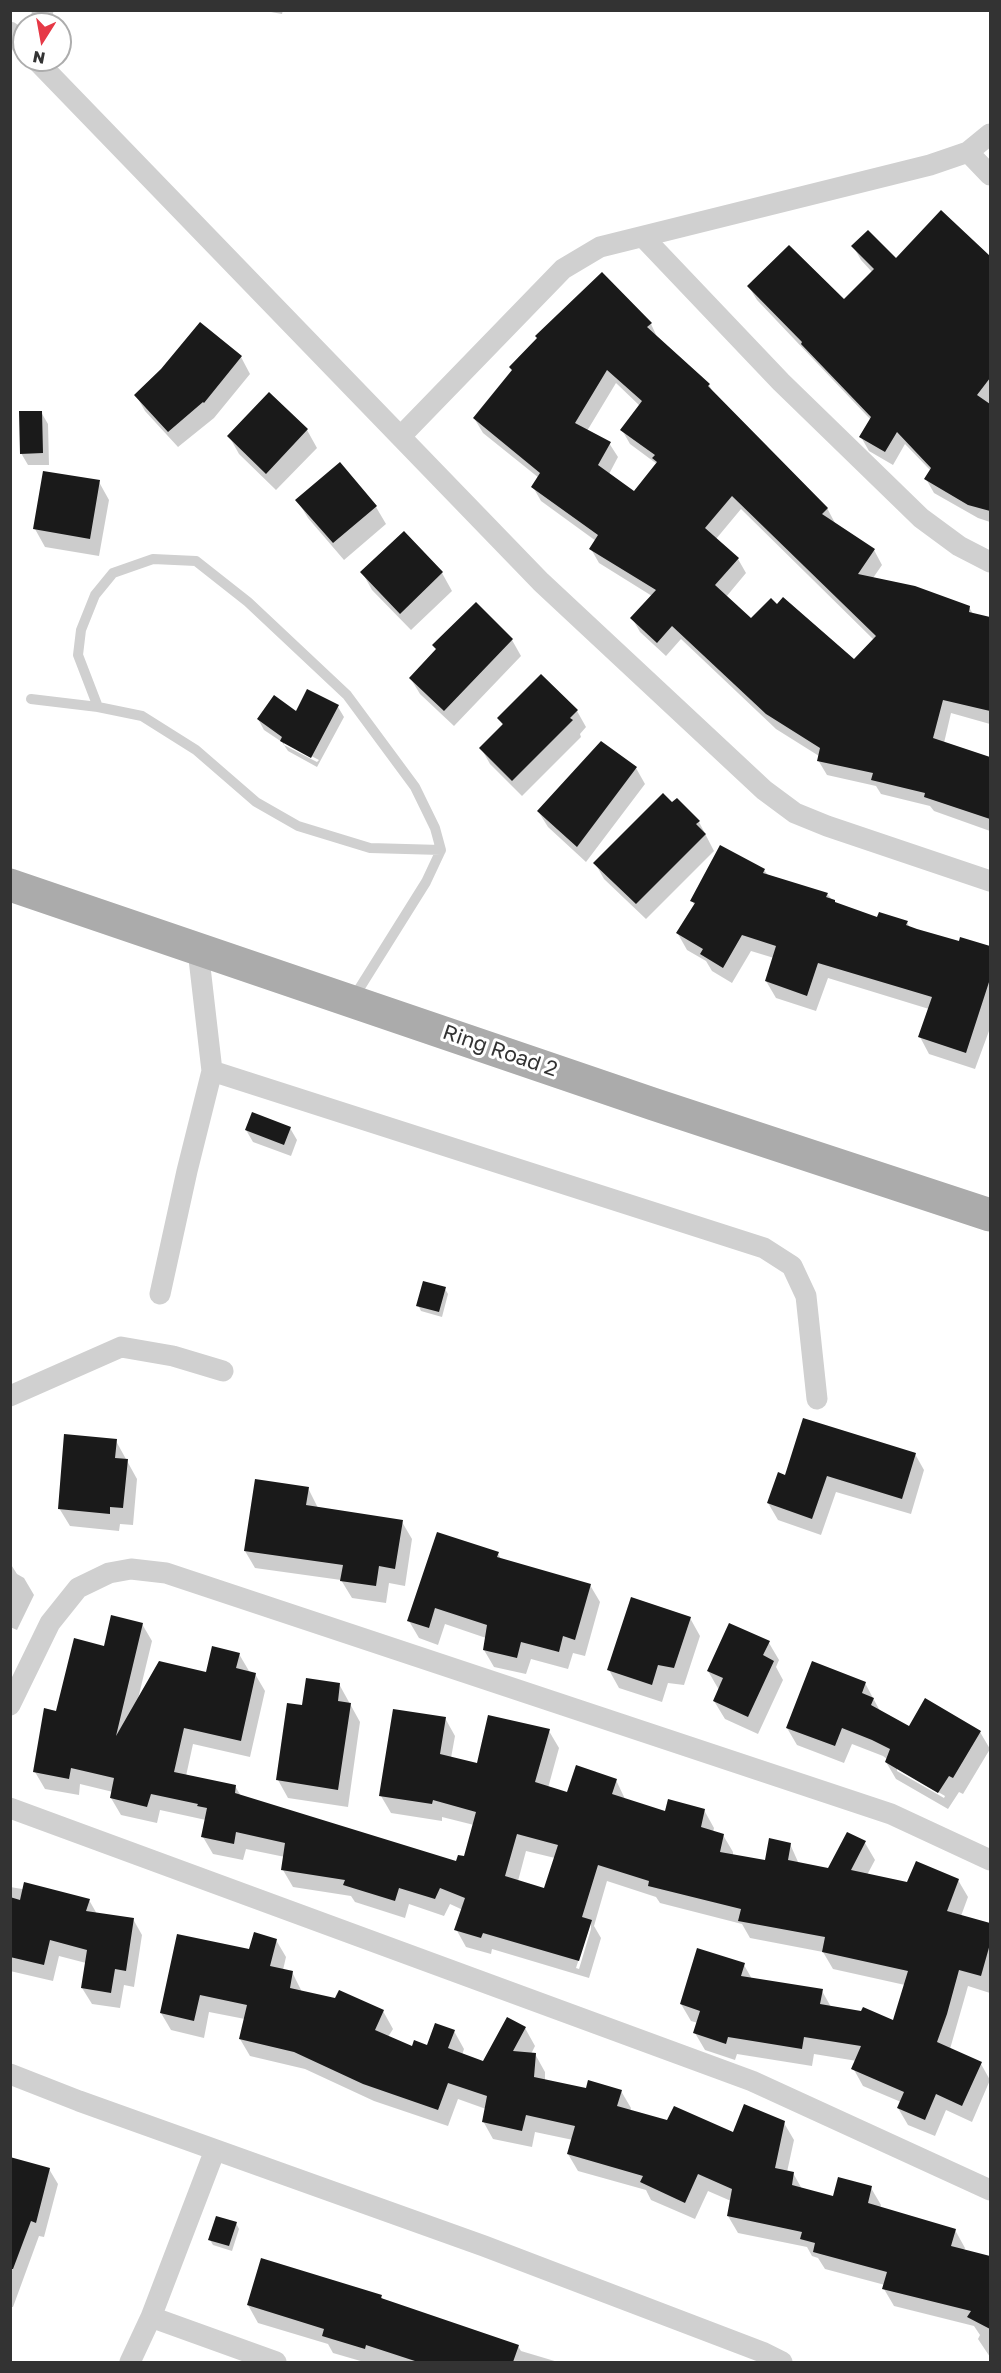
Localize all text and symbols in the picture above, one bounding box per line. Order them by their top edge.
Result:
north arrow [12,12,72,72]
text: N [31,47,47,69]
street label: Ring Road 2 [439,1020,561,1082]

